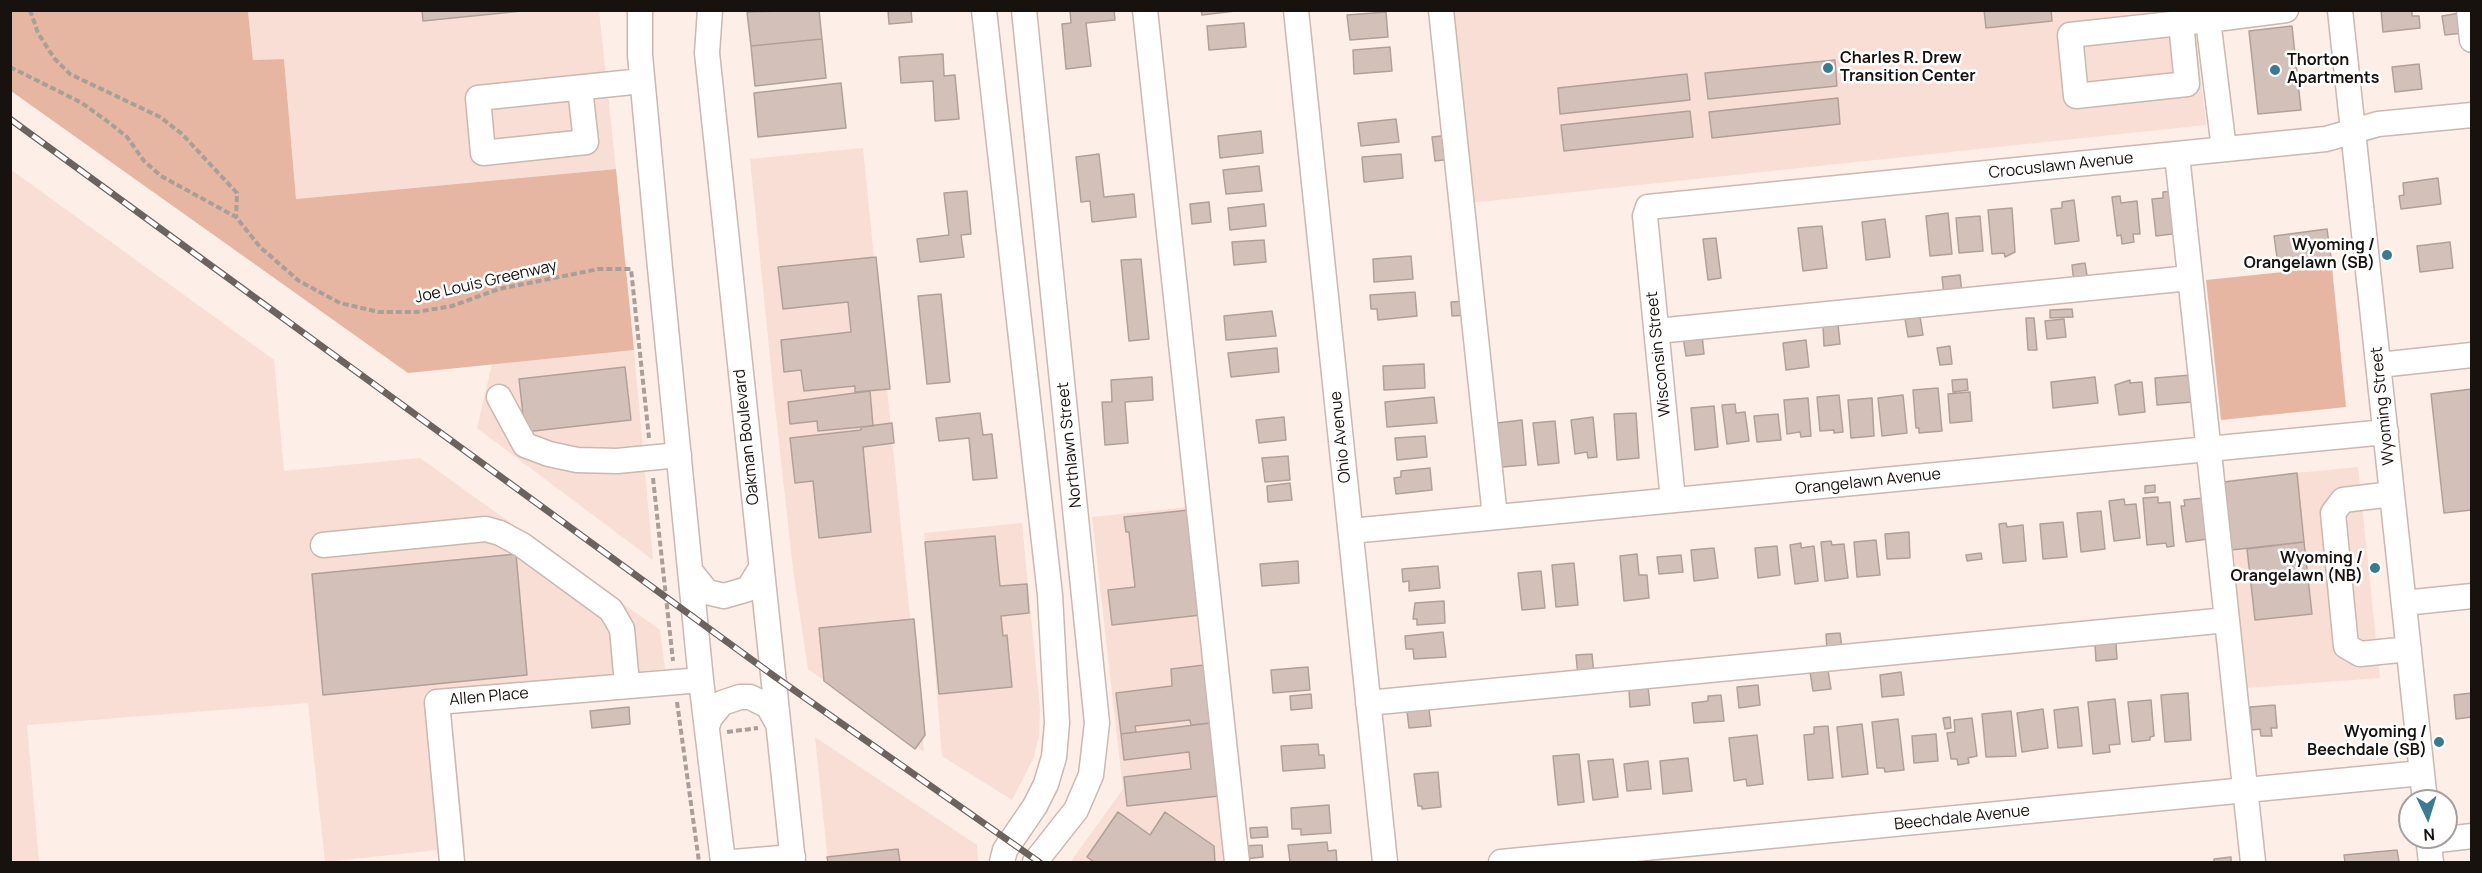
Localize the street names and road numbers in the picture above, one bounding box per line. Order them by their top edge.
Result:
street label: Crocuslawn Avenue [1988,149,2134,183]
street label: Joe Louis Greenway [413,256,559,308]
street label: Wisconsin Street [1643,290,1675,418]
street label: Wyoming Street [2367,346,2399,466]
street label: Oakman Boulevard [730,368,764,506]
street label: Northlawn Street [1054,381,1086,509]
street label: Ohio Avenue [1327,390,1355,484]
street label: Orangelawn Avenue [1794,465,1942,499]
street label: Allen Place [448,684,530,710]
street label: Beechdale Avenue [1893,801,2031,835]

